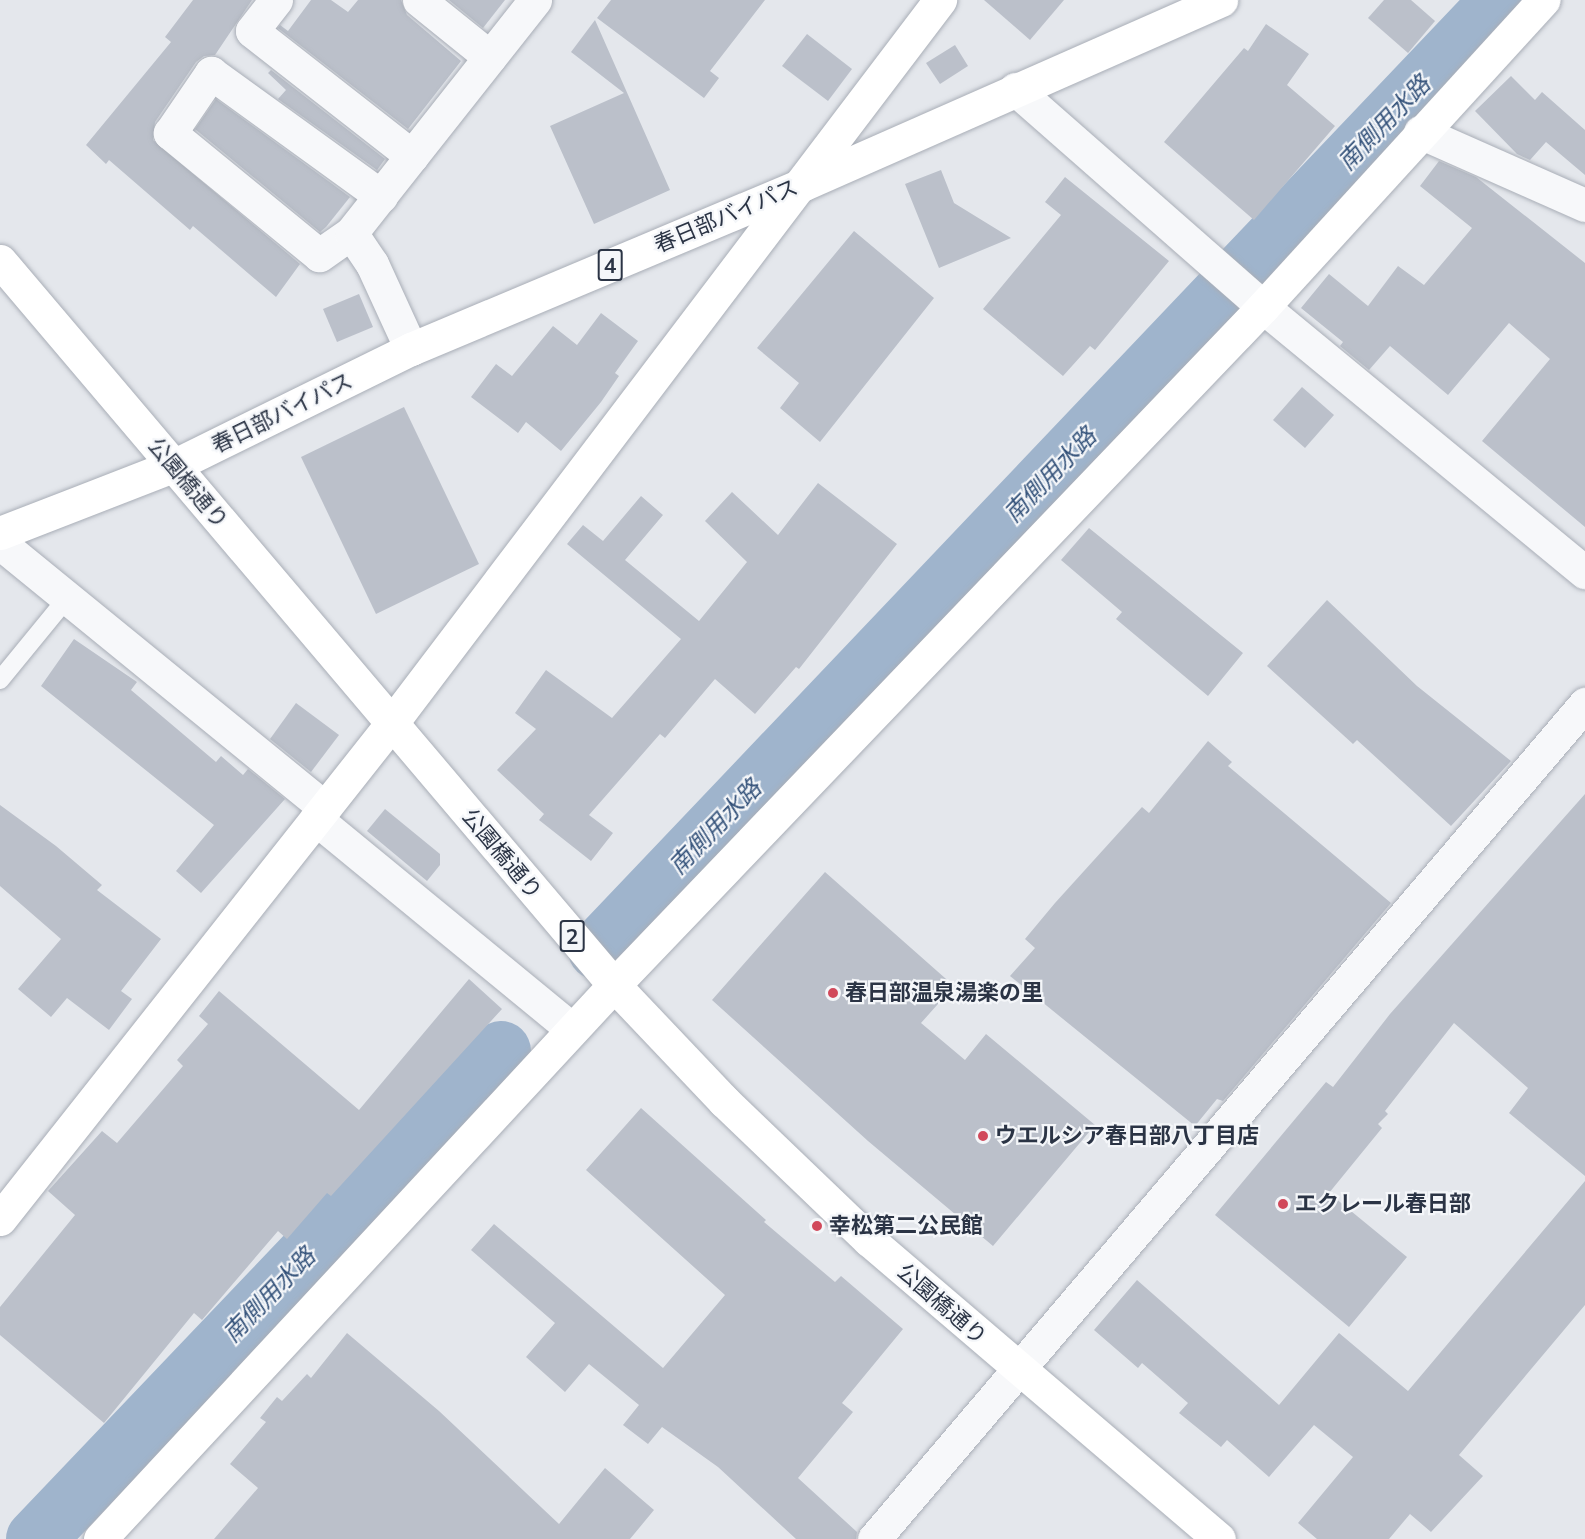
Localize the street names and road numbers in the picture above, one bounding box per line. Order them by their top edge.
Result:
street label: 春日部バイパス [650,174,802,258]
road number: 4 [596,247,624,283]
street label: 春日部バイパス [207,367,357,459]
street label: 公園橋通り [143,432,233,534]
street label: 公園橋通り [457,803,547,905]
road number: 2 [558,918,586,954]
street label: 公園橋通り [892,1258,992,1350]

